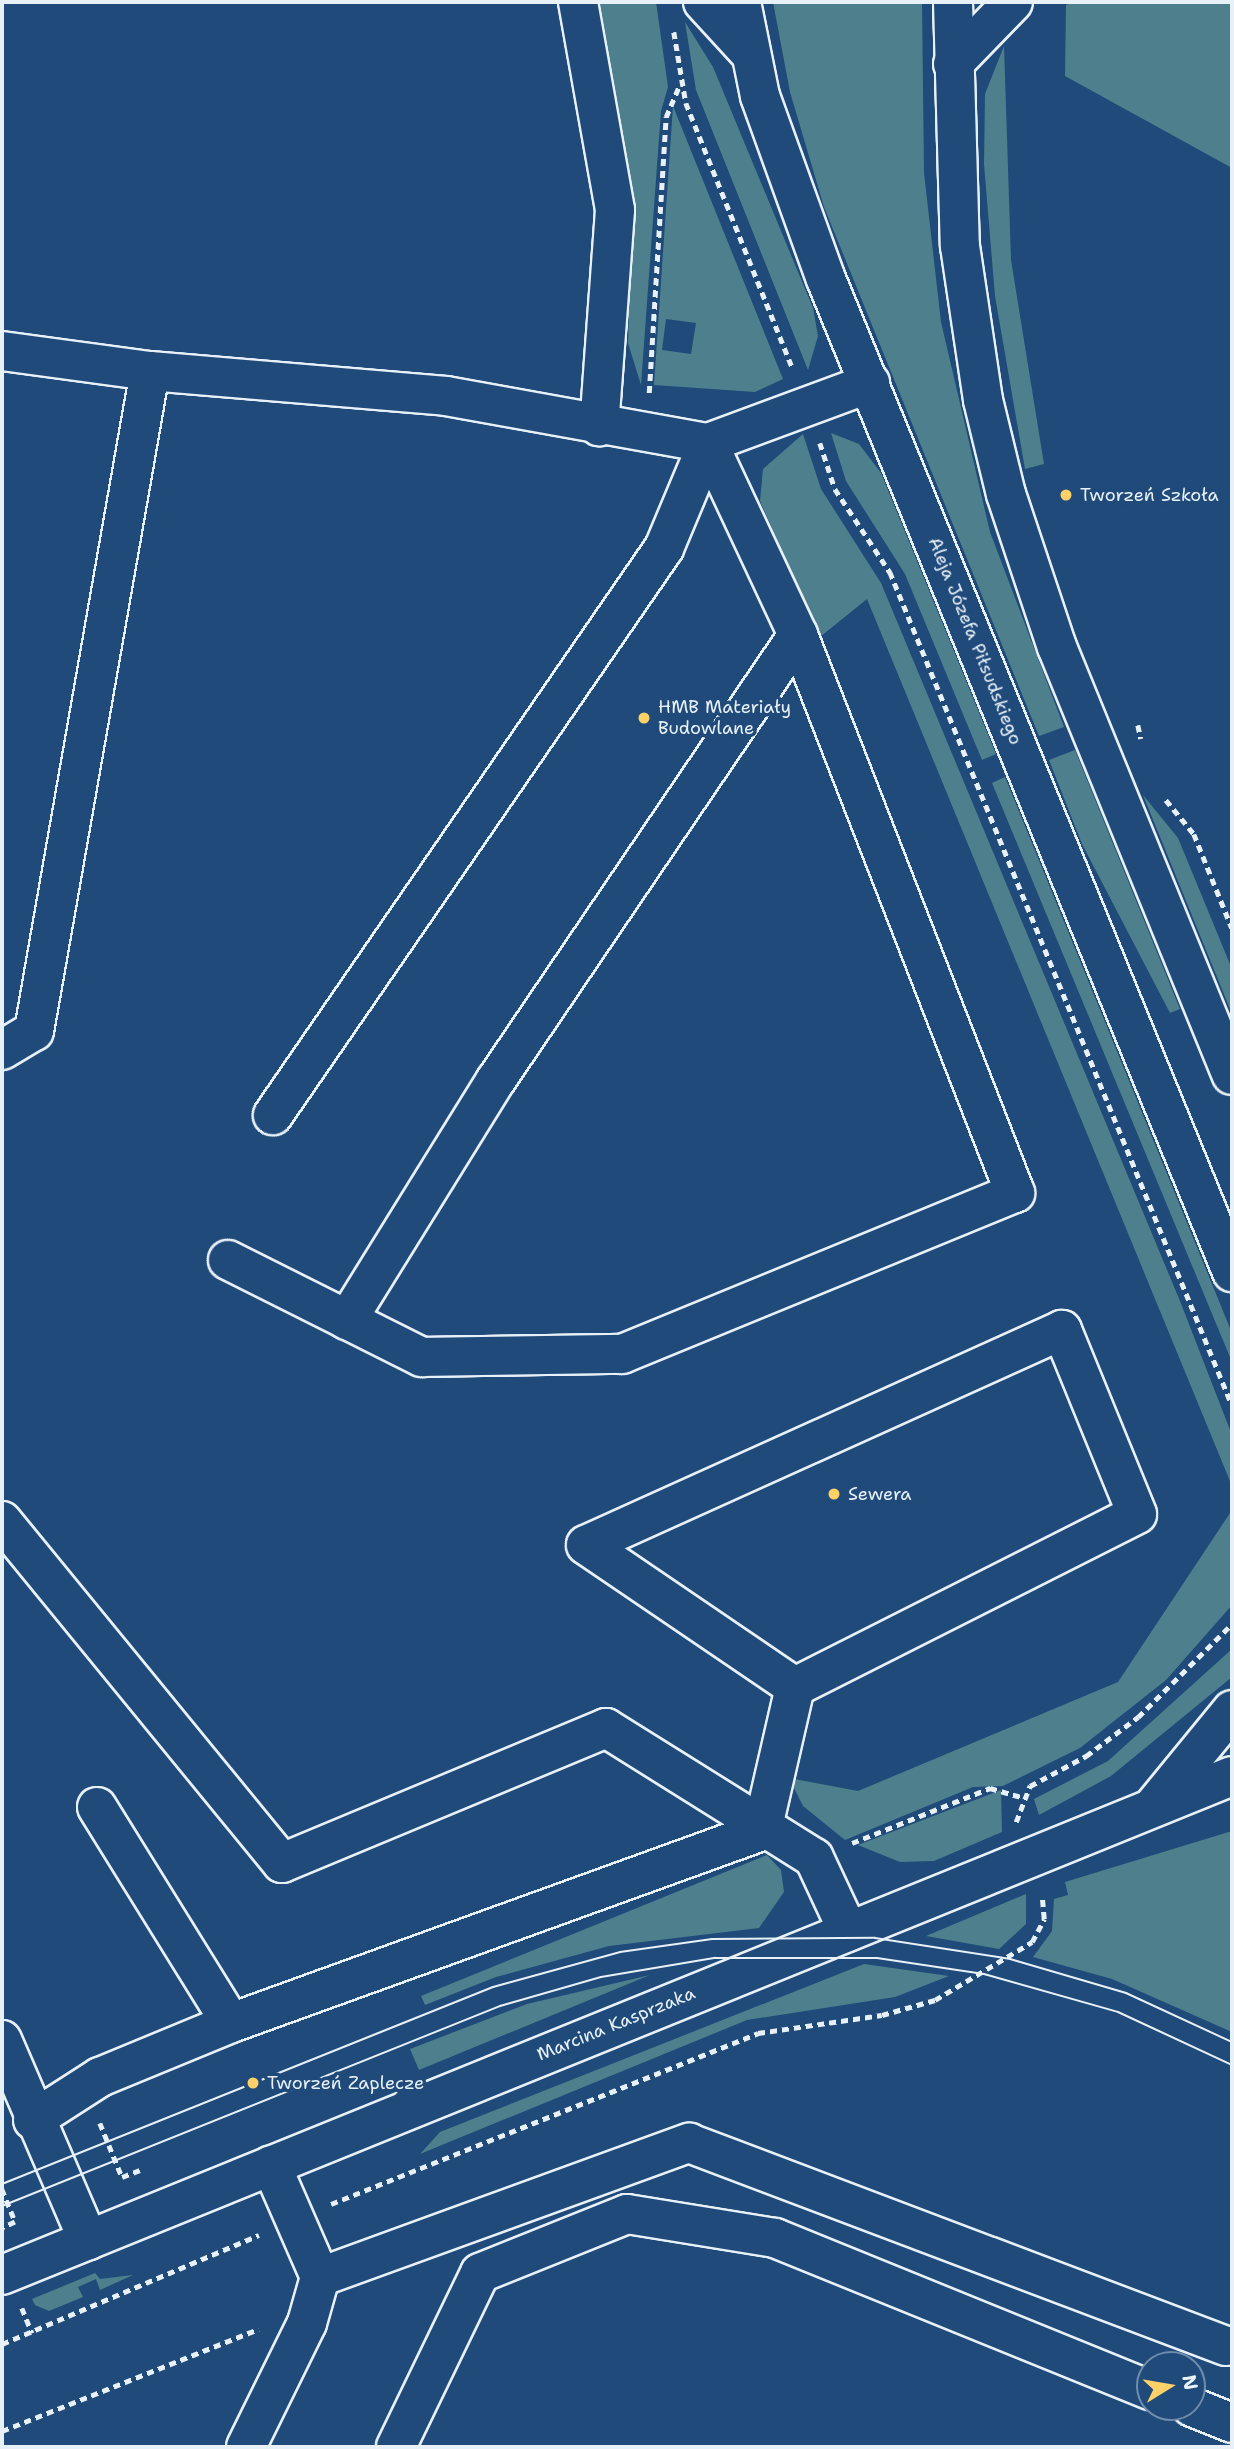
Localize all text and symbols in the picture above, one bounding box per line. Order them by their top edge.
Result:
place label: Tworzeń Szkoła [1080,484,1219,506]
marker: Tworzeń Szkoła [1058,487,1074,503]
street label: Aleja Józefa Piłsudskiego [923,534,1027,748]
place label: HMB Materiały Budowlane [658,697,791,740]
marker: HMB Materiały Budowlane [636,710,652,726]
place label: Sewera [848,1483,911,1505]
marker: Sewera [826,1486,842,1502]
street label: Marcina Kasprzaka [534,1982,698,2066]
place label: Tworzeń Zaplecze [267,2072,424,2094]
marker: Tworzeń Zaplecze [245,2075,261,2091]
north arrow [1136,2351,1206,2421]
text: N [1176,2373,1204,2392]

